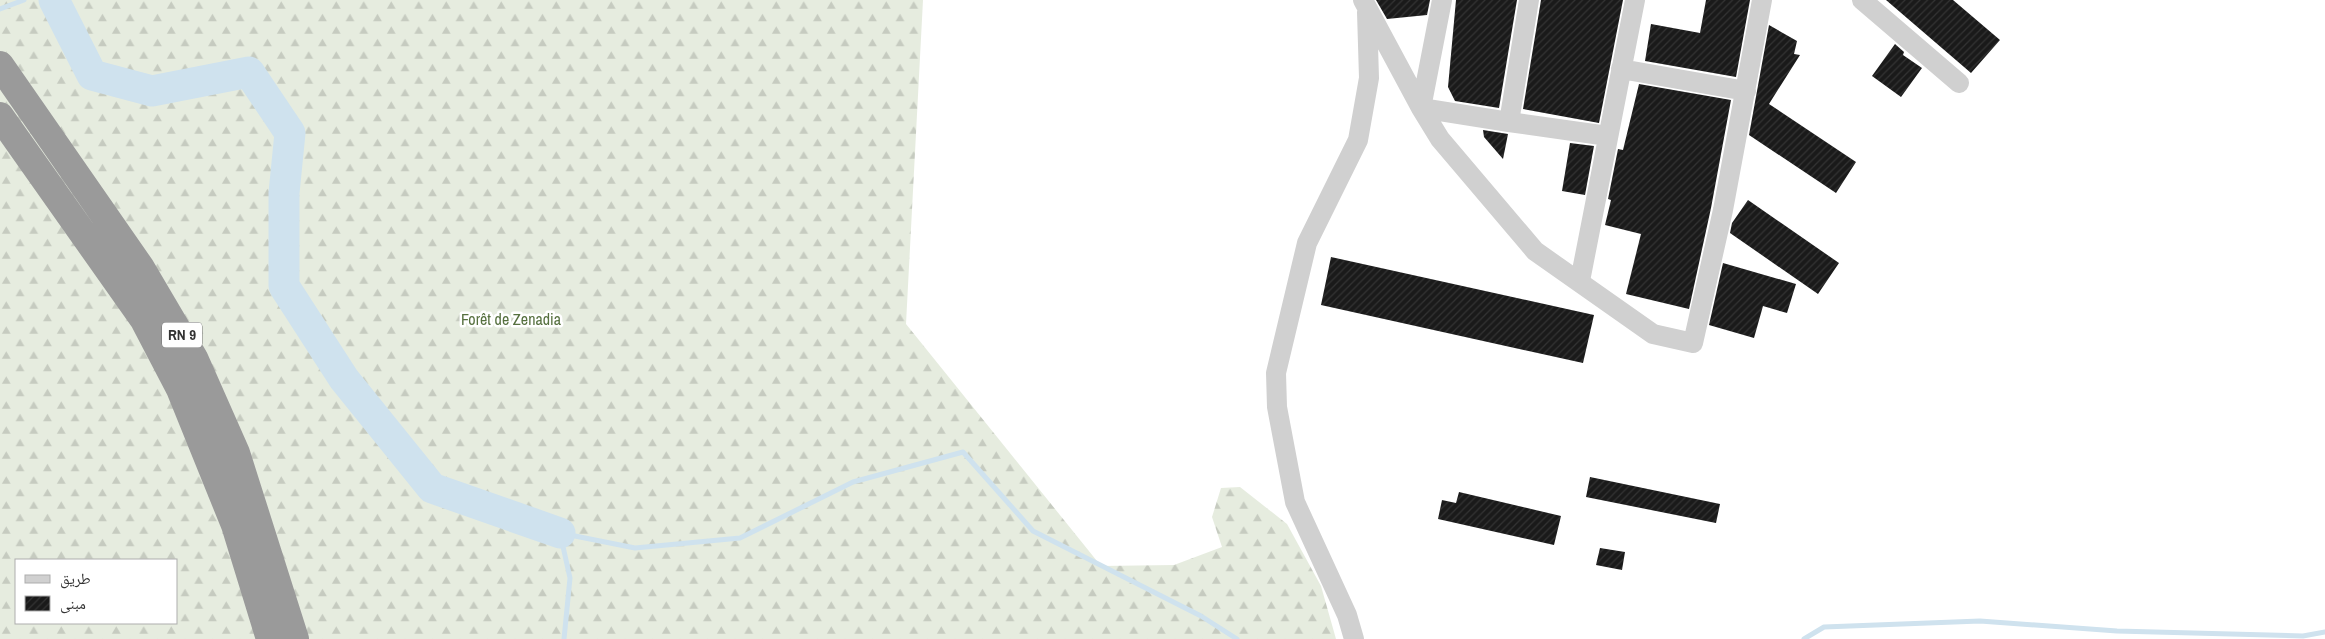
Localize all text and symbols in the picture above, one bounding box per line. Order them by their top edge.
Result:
park label: Forêt de Zenadia [461,308,562,330]
road number: RN 9 [162,322,202,348]
legend [15,559,178,624]
text: طريق [60,568,91,589]
text: مبنى [60,593,86,614]

